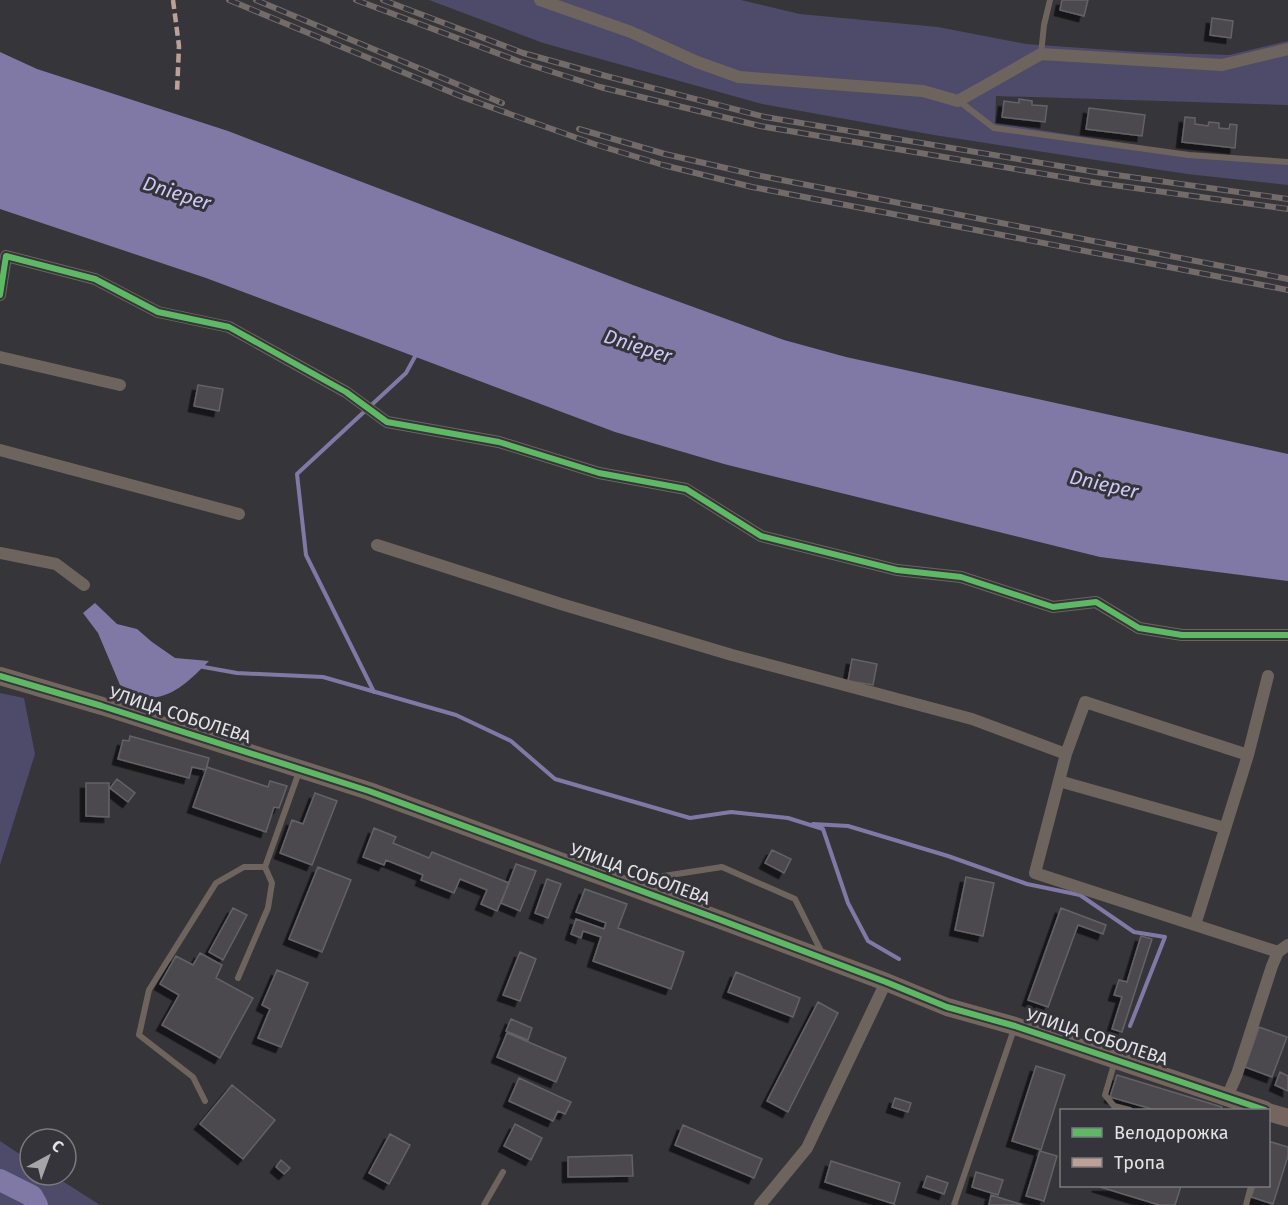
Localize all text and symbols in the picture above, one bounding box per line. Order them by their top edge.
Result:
water label: Dnieper [140,171,215,216]
water label: Dnieper [601,324,676,369]
water label: Dnieper [1067,464,1142,504]
street label: УЛИЦА СОБОЛЕВА [106,682,254,749]
street label: УЛИЦА СОБОЛЕВА [567,838,714,910]
street label: УЛИЦА СОБОЛЕВА [1023,1004,1171,1071]
legend [1060,1109,1270,1187]
text: Велодорожка [1114,1122,1229,1144]
north arrow [18,1127,78,1187]
text: С [48,1136,68,1157]
text: Тропа [1114,1152,1165,1174]

